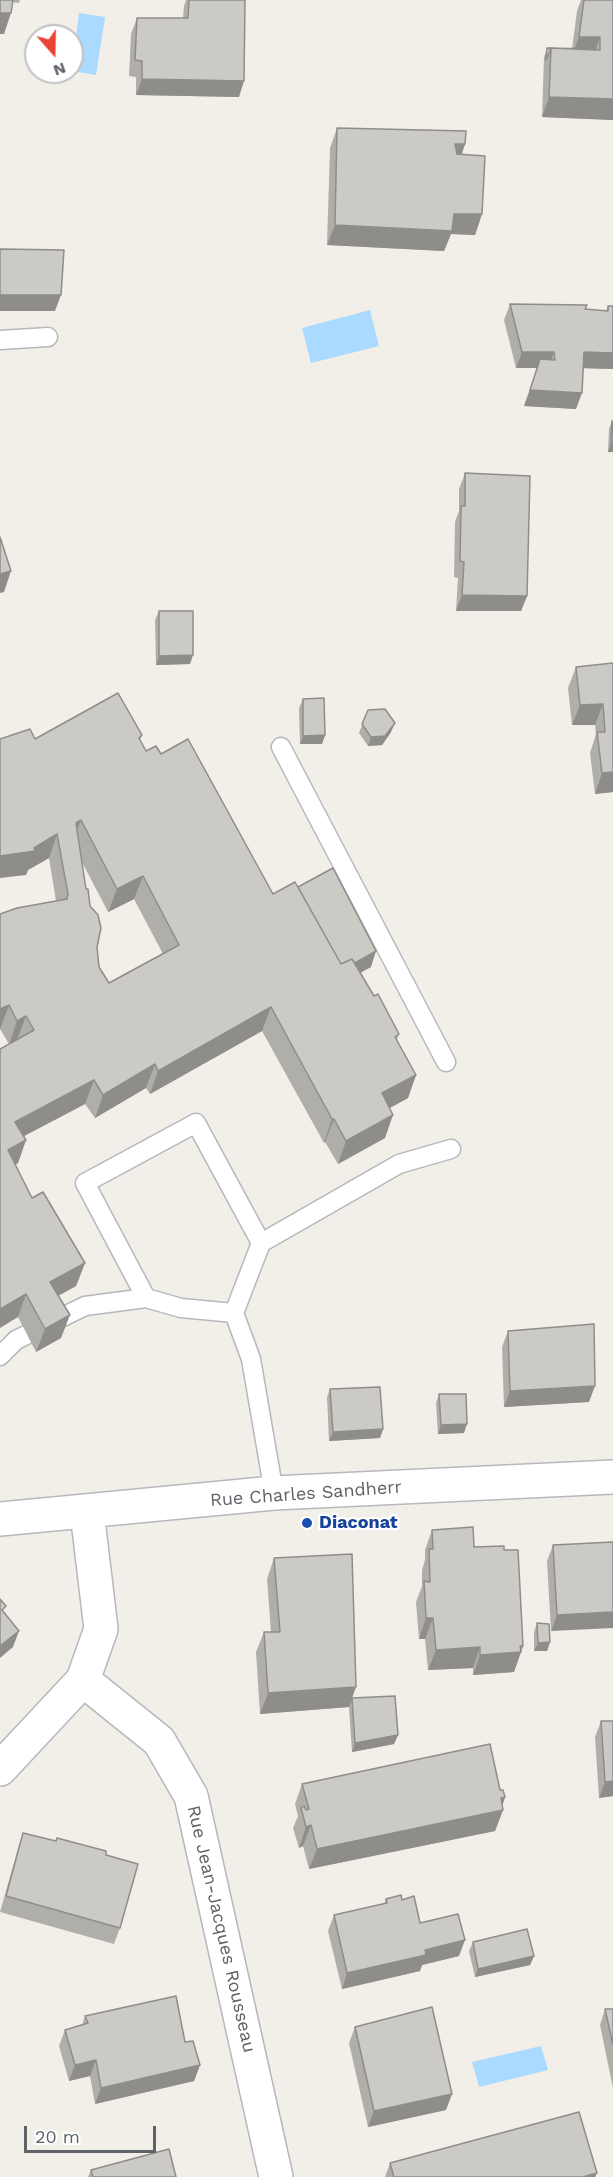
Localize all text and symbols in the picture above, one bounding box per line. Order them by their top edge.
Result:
north arrow [24,24,84,84]
text: N [51,59,68,80]
street label: Rue Charles Sandherr [209,1477,403,1511]
place label: Diaconat [319,1512,398,1534]
marker: Diaconat [300,1516,314,1530]
street label: Rue Jean-Jacques Rousseau [182,1803,260,2055]
scale bar [27,2114,159,2152]
text: 20 m [35,2126,80,2147]

